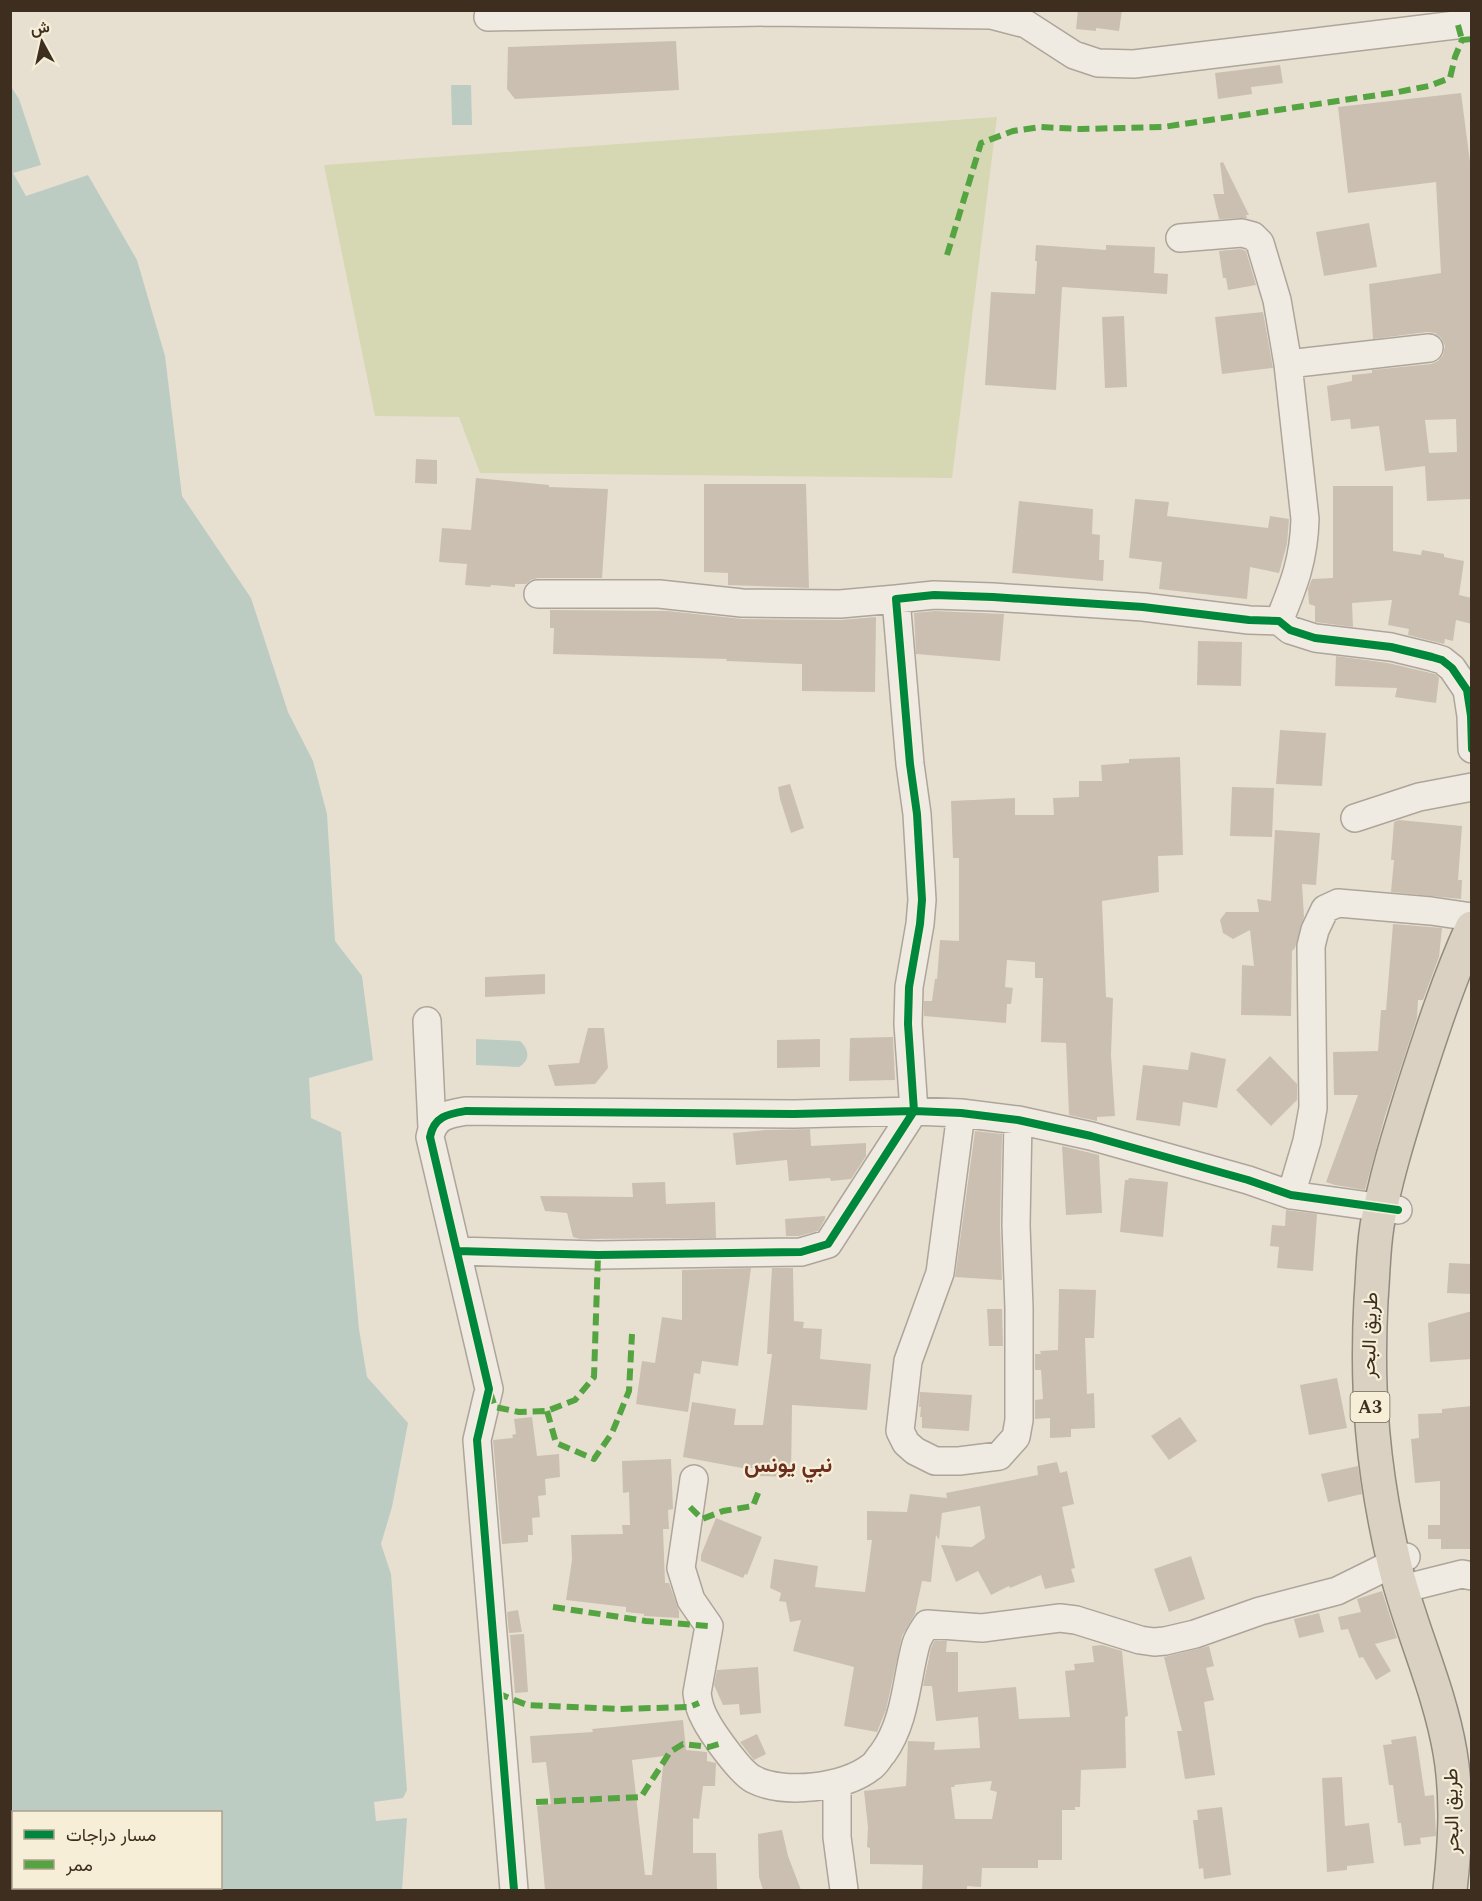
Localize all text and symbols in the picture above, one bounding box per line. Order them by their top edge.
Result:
north arrow [12,12,72,72]
text: ش [29,15,51,41]
street label: طريق البحر [1353,1291,1386,1380]
road number: A3 [1350,1392,1390,1422]
district label: نبي يونس [744,1449,832,1483]
street label: طريق البحر [1436,1768,1468,1855]
legend [12,1811,222,1889]
text: مسار دراجات [66,1822,156,1849]
text: ممر [65,1852,93,1879]

